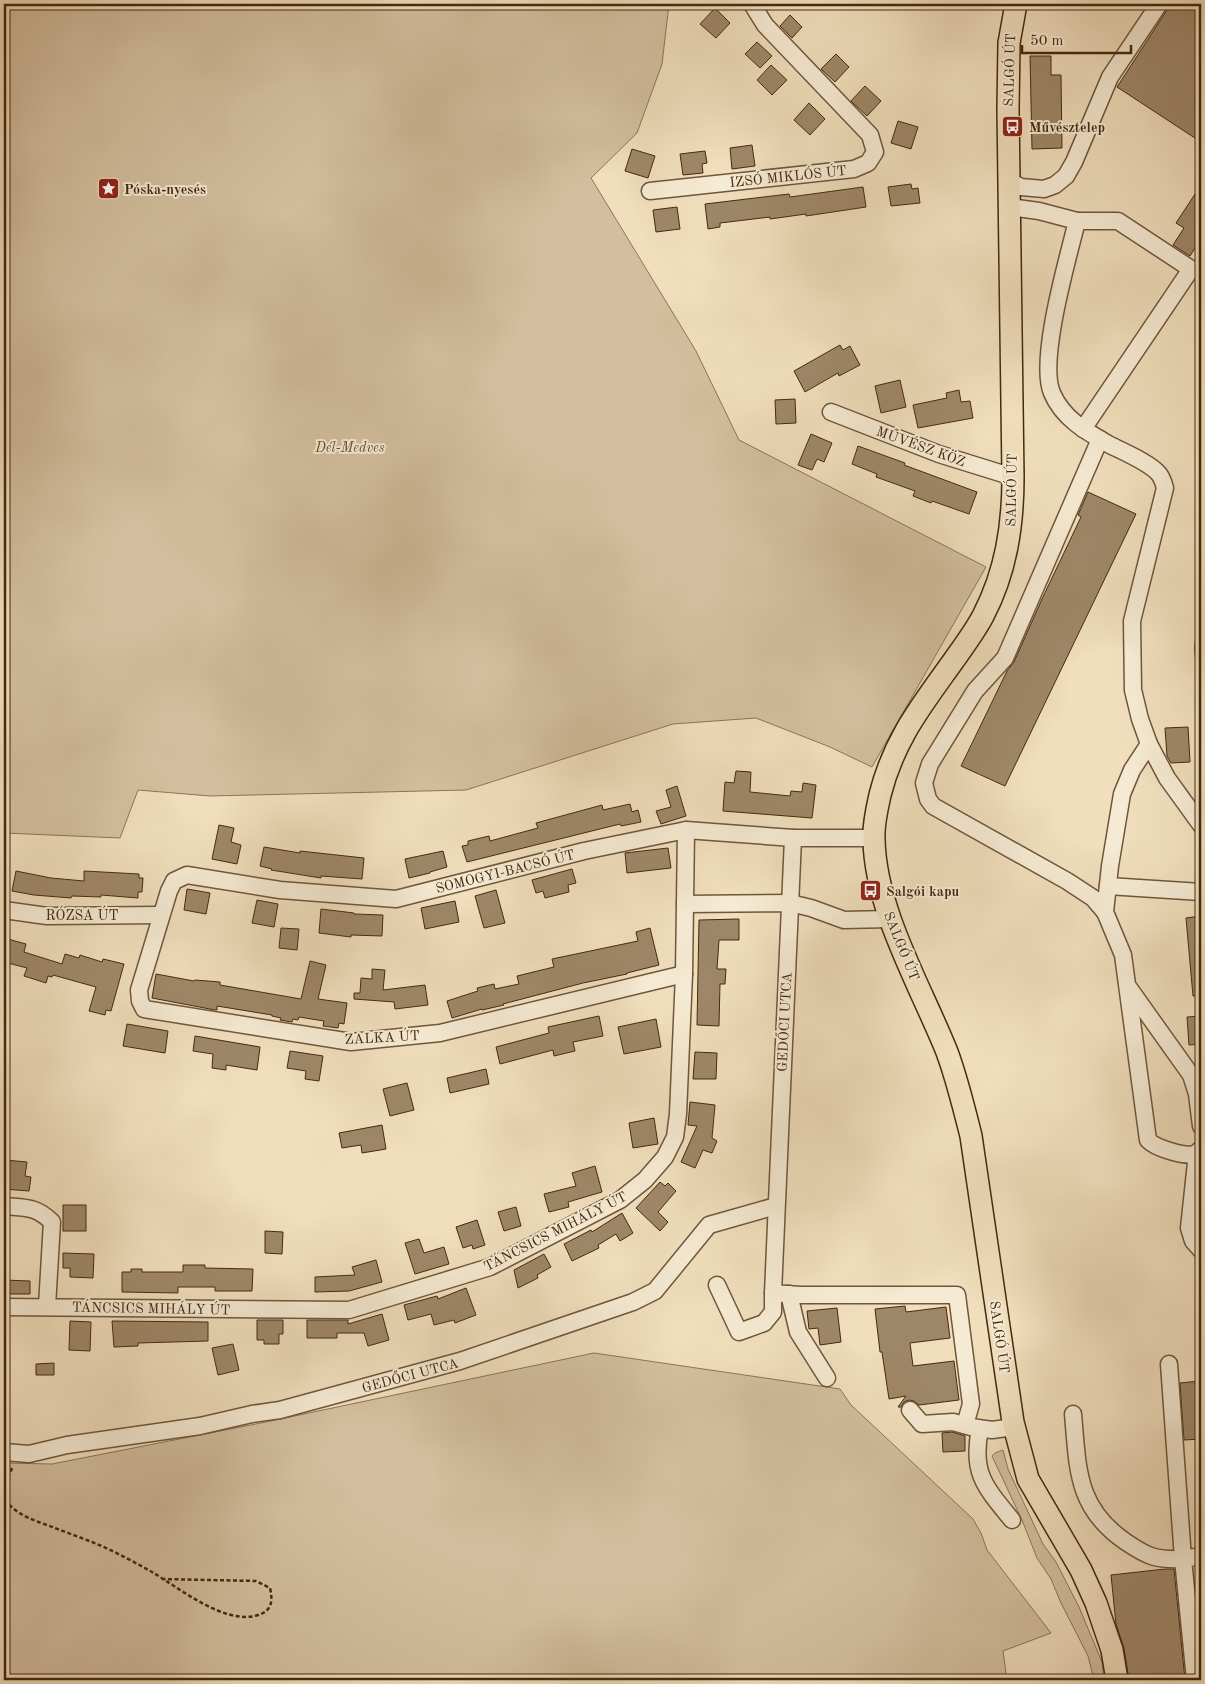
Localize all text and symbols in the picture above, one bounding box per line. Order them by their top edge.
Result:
scale bar [1022,22,1131,54]
street label: SALGÓ ÚT [998,33,1018,107]
text: 50 m [1030,34,1064,49]
bus stop icon: Művésztelep [1001,115,1025,139]
place label: Művésztelep [1029,121,1105,135]
street label: IZSÓ MIKLÓS ÚT [728,160,847,190]
place icon: Póska-nyesés [96,177,120,201]
place label: Póska-nyesés [124,183,206,197]
street label: MŰVÉSZ KÖZ [874,421,968,470]
park label: Dél-Medves [314,441,385,455]
street label: SALGÓ ÚT [1000,453,1020,527]
street label: SOMOGYI-BACSÓ ÚT [433,844,576,896]
bus stop icon: Salgói kapu [858,879,882,903]
place label: Salgói kapu [886,885,960,899]
street label: RÓZSA ÚT [46,905,118,923]
street label: SALGÓ ÚT [881,908,925,983]
street label: GEDŐCI UTCA [771,971,795,1072]
street label: ZALKA ÚT [344,1025,420,1047]
street label: TÁNCSICS MIHÁLY ÚT [480,1186,629,1274]
street label: TÁNCSICS MIHÁLY ÚT [72,1297,230,1317]
street label: SALGÓ ÚT [987,1299,1015,1374]
street label: GEDŐCI UTCA [359,1352,460,1396]

